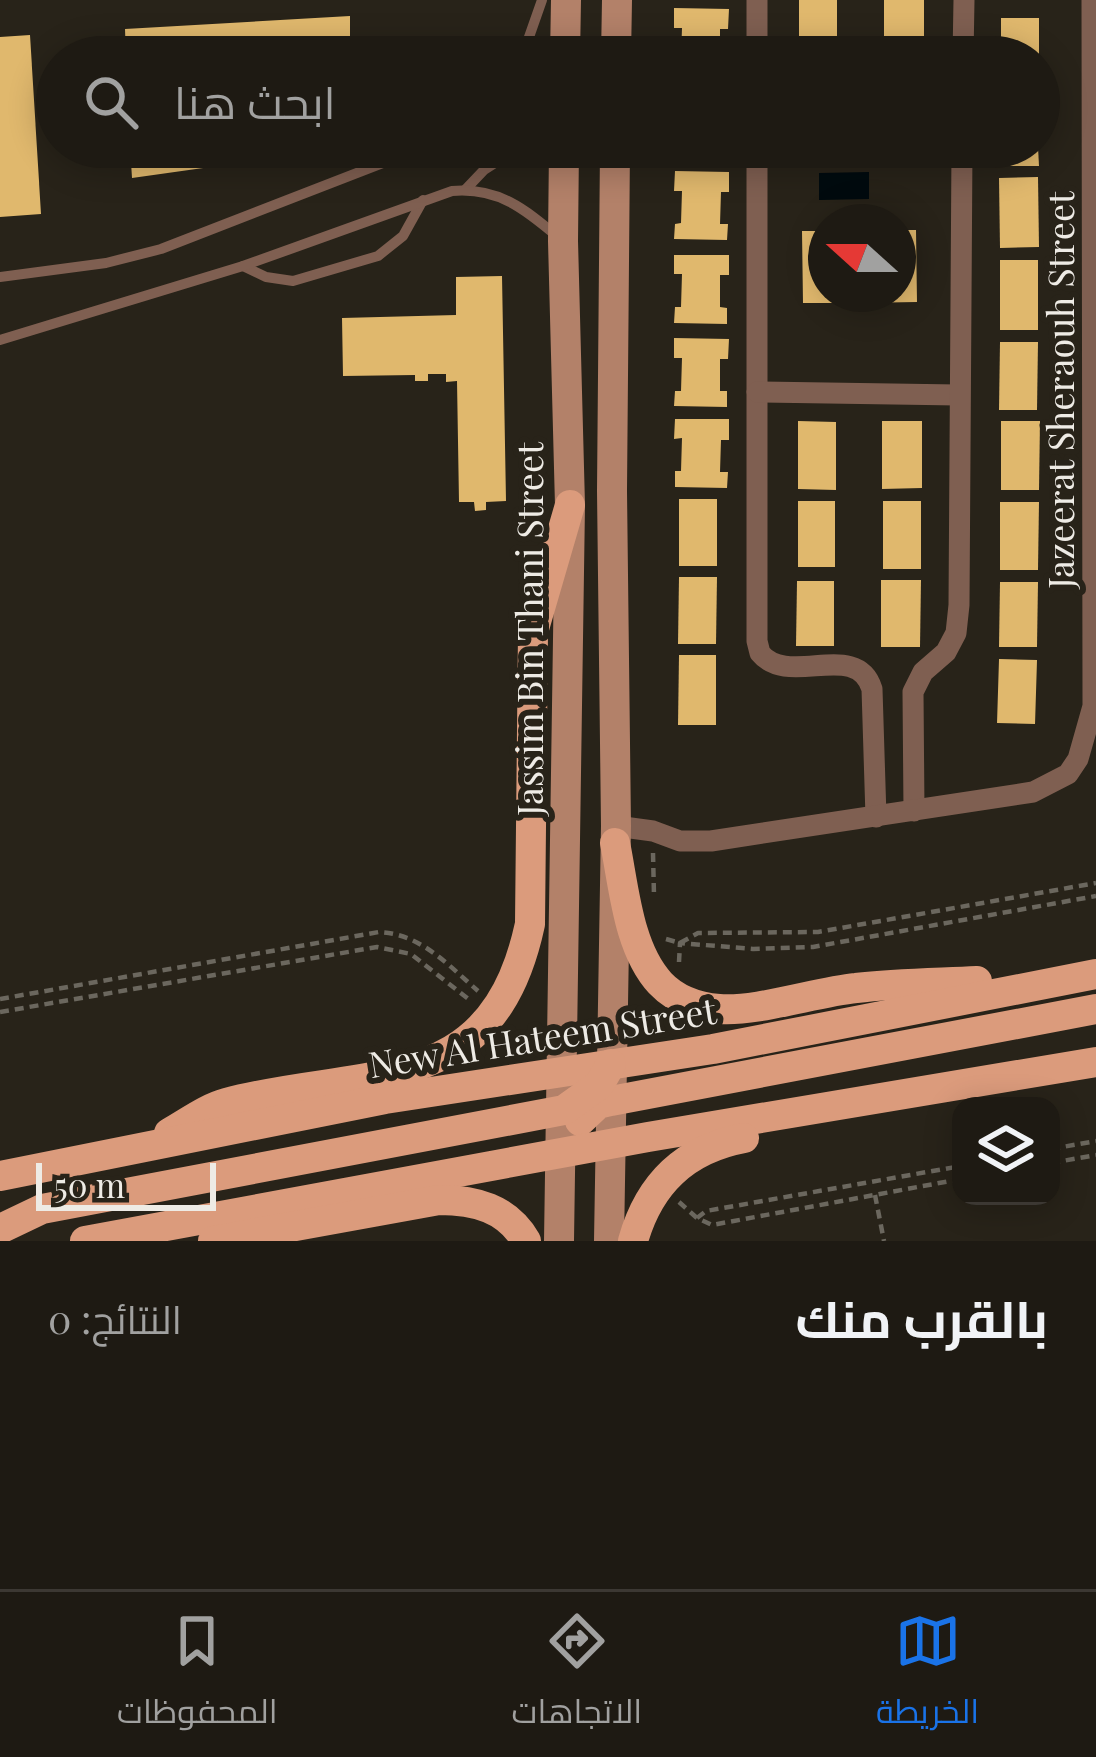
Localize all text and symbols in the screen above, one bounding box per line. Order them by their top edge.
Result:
search box [36,36,1060,168]
icon: search [78,69,144,135]
text: ابحث هنا [174,70,336,130]
street label: Jazeerat Sheraouh Street [1035,190,1083,590]
north arrow [808,204,916,312]
street label: Jassim Bin Thani Street [504,441,552,817]
street label: New Al Hateem Street [365,985,720,1087]
map controls [952,1097,1060,1205]
button: layers [952,1097,1060,1205]
scale bar [36,1157,216,1210]
text: 50 m [54,1162,125,1206]
text: بالقرب منك [796,1283,1048,1351]
text: النتائج: 0 [48,1292,182,1344]
tab: المحفوظات [117,1608,278,1742]
tab: الاتجاهات [511,1608,642,1742]
tab: الخريطة [876,1608,979,1742]

